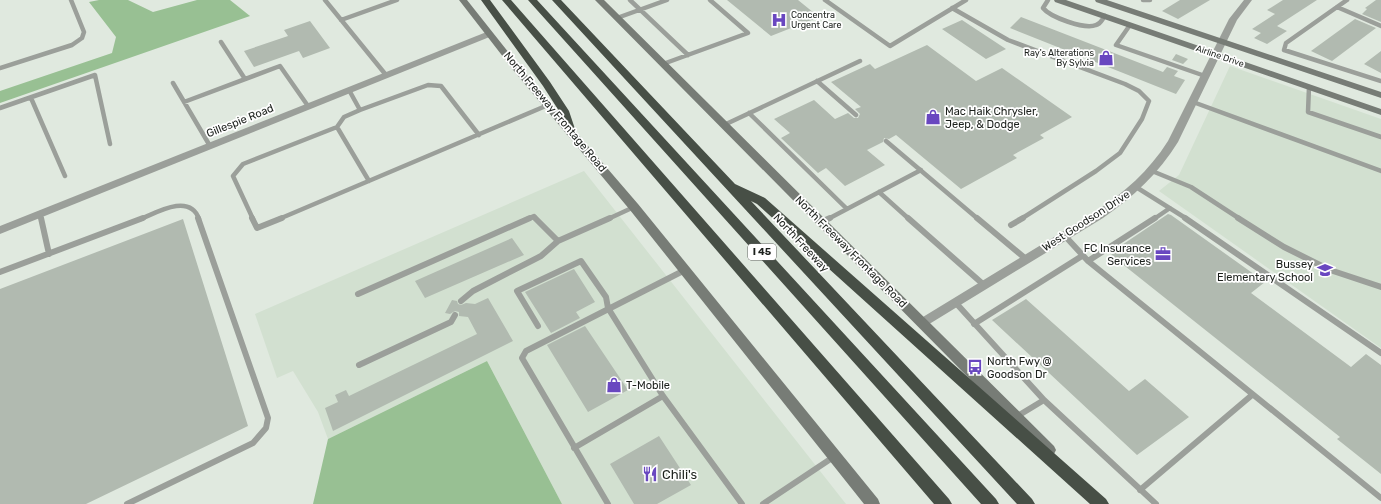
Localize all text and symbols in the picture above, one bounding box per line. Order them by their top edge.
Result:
place label: Concentra Urgent Care [791,10,842,30]
hospital icon: Concentra Urgent Care [770,11,788,29]
street label: Airline Drive [1195,43,1245,69]
place label: Ray's Alterations By Sylvia [1024,48,1094,68]
street label: North Freeway Frontage Road [501,49,609,175]
shop icon: Ray's Alterations By Sylvia [1097,49,1115,67]
street label: Gillespie Road [204,102,276,140]
place label: Mac Haik Chrysler, Jeep, & Dodge [945,105,1039,131]
shop icon: Mac Haik Chrysler, Jeep, & Dodge [924,108,942,126]
street label: West Goodson Drive [1040,188,1132,254]
street label: North Freeway Frontage Road [792,193,910,311]
street label: North Freeway [771,211,831,275]
place label: FC Insurance Services [1084,242,1151,268]
road number: I 45 [748,244,776,260]
office icon: FC Insurance Services [1154,245,1172,263]
place label: Bussey Elementary School [1217,258,1313,284]
school or university icon: Bussey Elementary School [1316,261,1334,279]
place label: North Fwy @ Goodson Dr [987,355,1052,381]
bus stop icon: North Fwy @ Goodson Dr [966,358,984,376]
shop icon: T-Mobile [605,376,623,394]
place label: T-Mobile [626,379,670,392]
restaurant icon: Chili's [641,465,659,483]
place label: Chili's [662,467,698,482]

